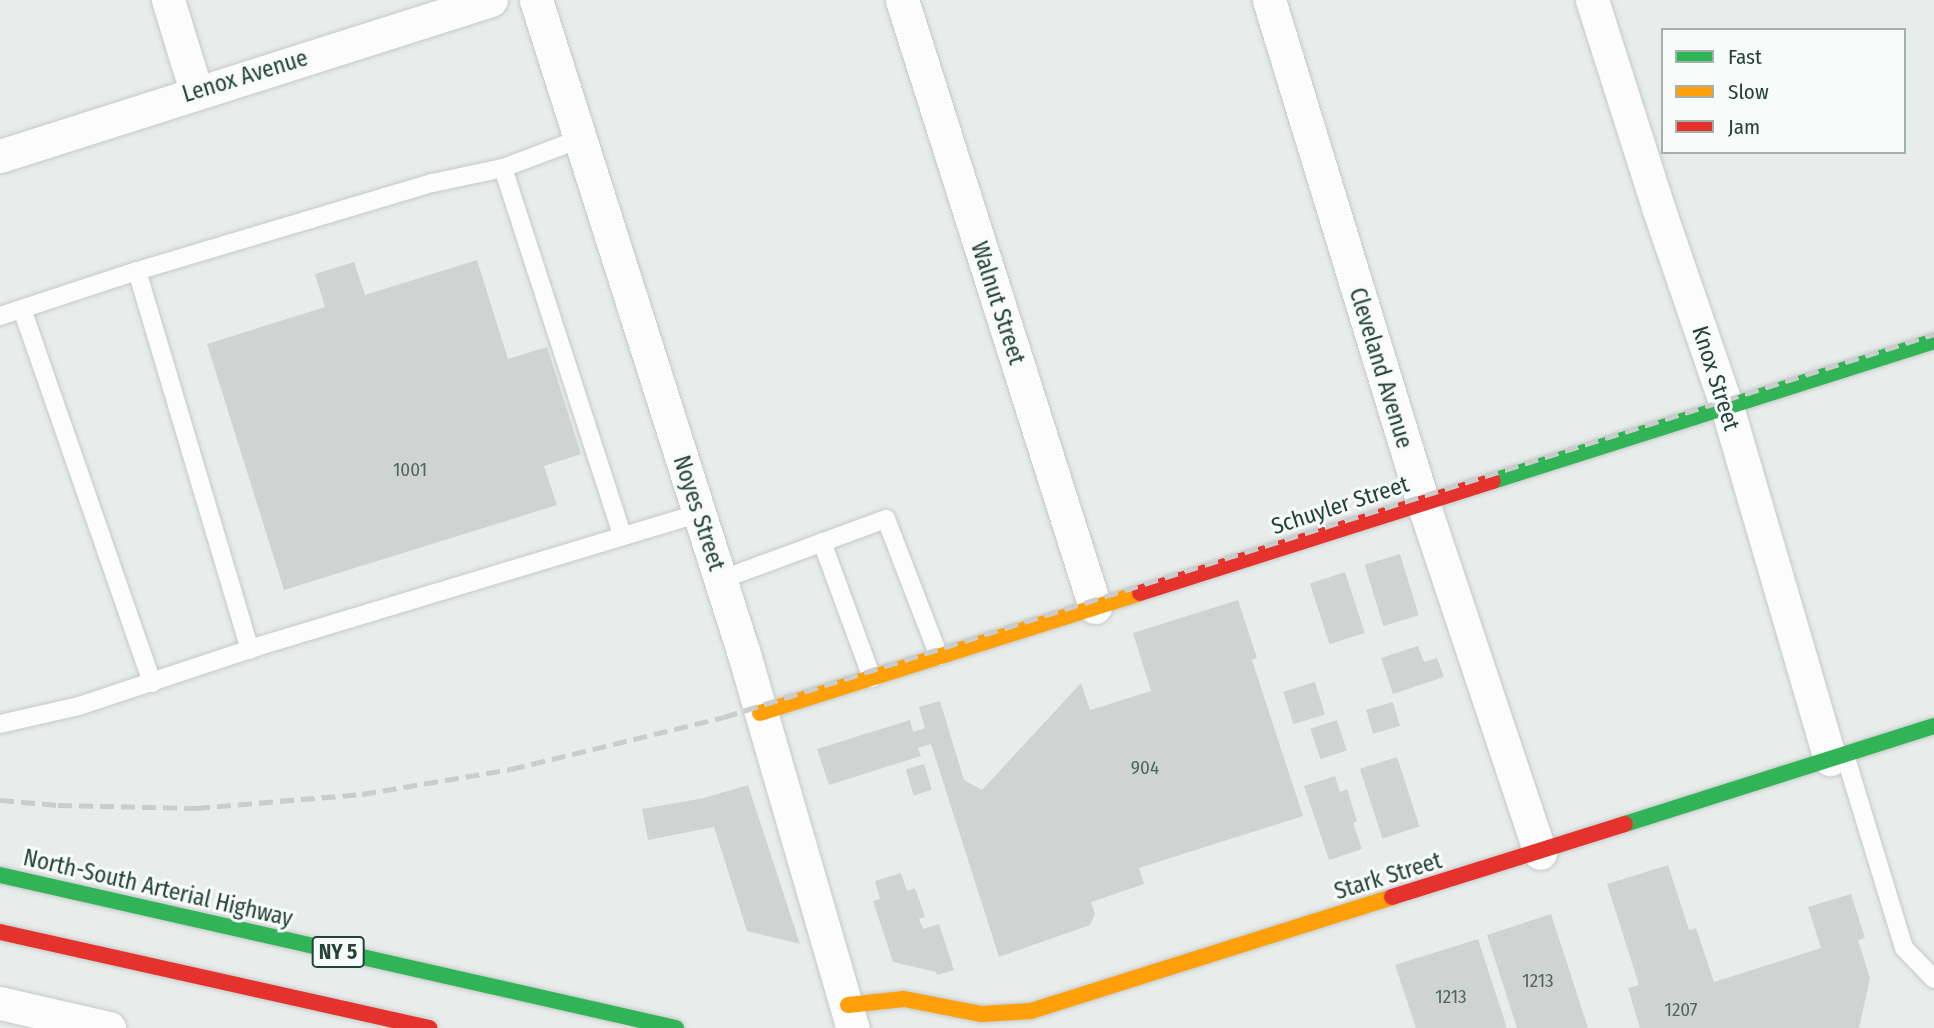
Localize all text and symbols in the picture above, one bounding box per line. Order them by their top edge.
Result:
legend [1661,28,1906,154]
street label: Lenox Avenue [179,44,311,108]
text: Fast [1728,44,1762,70]
text: Slow [1728,79,1769,105]
text: Jam [1728,114,1760,140]
street label: Walnut Street [965,238,1031,368]
street label: Cleveland Avenue [1343,284,1419,452]
street label: Knox Street [1686,322,1746,434]
street label: Noyes Street [667,452,731,574]
house number: 1001 [393,459,427,481]
street label: Schuyler Street [1268,470,1412,540]
house number: 904 [1131,757,1159,779]
street label: North-South Arterial Highway [21,844,295,932]
street label: Stark Street [1331,847,1445,905]
road number: NY 5 [310,934,366,970]
house number: 1213 [1522,970,1554,992]
house number: 1213 [1435,986,1467,1008]
house number: 1207 [1664,999,1698,1021]

